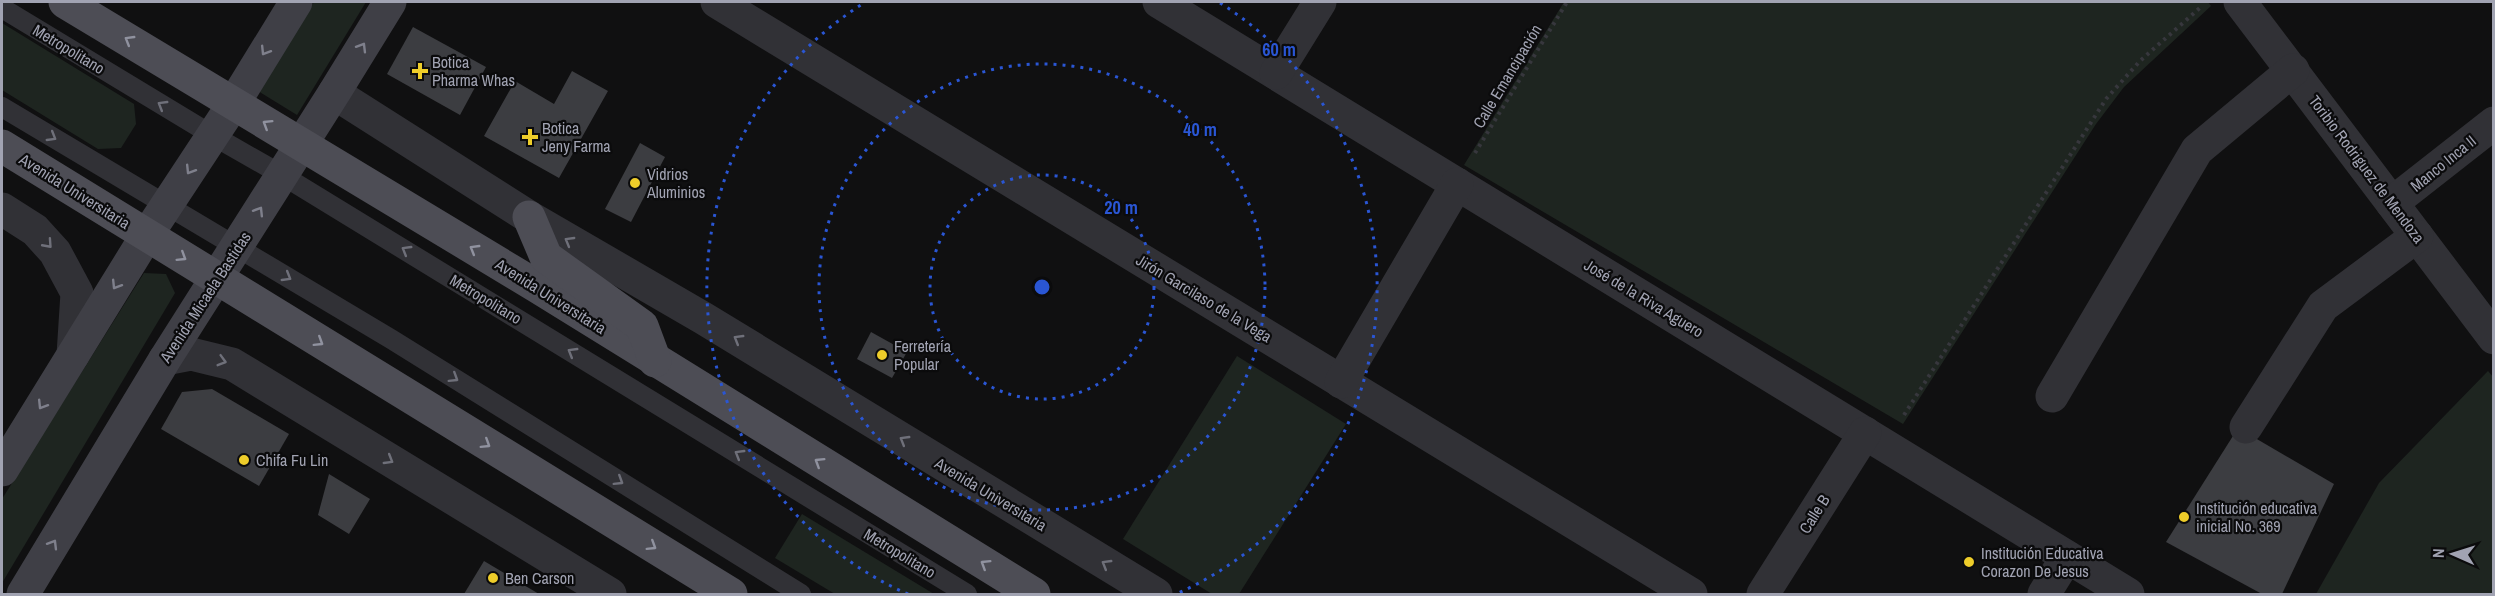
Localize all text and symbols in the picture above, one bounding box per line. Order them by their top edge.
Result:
street label: Metropolitano [29,19,109,79]
street label: Calle Emancipación [1467,20,1547,132]
one-way arrow [125,36,136,47]
text: 60 m [1262,37,1296,62]
one-way arrow [355,43,366,54]
one-way arrow [261,45,273,55]
place label: Botica Pharma Whas [432,51,515,91]
marker: Botica Pharma Whas [413,64,427,78]
street label: Toribio Rodriguez de Mendoza [2304,90,2430,248]
one-way arrow [158,101,168,112]
place label: Botica Jeny Farma [542,117,611,157]
text: 40 m [1183,117,1217,142]
one-way arrow [263,119,273,131]
one-way arrow [46,130,56,142]
marker: Botica Jeny Farma [523,130,537,144]
street label: Manco Inca II [2405,130,2481,196]
street label: Avenida Universitaria [15,148,135,234]
one-way arrow [187,163,198,174]
place label: Vidrios Aluminios [646,163,705,203]
marker: Vidrios Aluminios [628,176,642,190]
text: 20 m [1104,195,1138,220]
one-way arrow [252,207,264,217]
street label: Avenida Micaela Bastidas [154,227,256,368]
one-way arrow [565,236,575,248]
one-way arrow [41,237,52,248]
one-way arrow [470,244,480,256]
one-way arrow [402,246,412,258]
one-way arrow [176,249,186,261]
street label: Jirón Garcilaso de la Vega [1132,249,1277,348]
street label: Avenida Universitaria [491,253,611,339]
street label: José de la Riva Aguero [1580,254,1708,342]
street label: Metropolitano [446,269,526,329]
one-way arrow [281,270,291,282]
centre of rings [1032,277,1052,297]
one-way arrow [112,279,124,289]
one-way arrow [734,334,744,346]
one-way arrow [313,335,324,346]
place label: Ferretería Popular [894,335,952,375]
one-way arrow [568,348,578,360]
marker: Ferretería Popular [875,348,889,362]
one-way arrow [216,354,227,366]
one-way arrow [448,371,458,383]
one-way arrow [37,399,49,409]
one-way arrow [900,436,910,448]
one-way arrow [480,437,490,449]
place label: Chifa Fu Lin [256,449,328,471]
one-way arrow [735,450,745,462]
street label: Avenida Universitaria [930,451,1052,536]
one-way arrow [383,452,393,464]
marker: Chifa Fu Lin [237,453,251,467]
one-way arrow [814,458,825,469]
one-way arrow [613,474,623,486]
street label: Calle B [1793,490,1835,538]
place label: Institución educativa inicial No. 369 [2196,497,2318,537]
marker: Institución educativa inicial No. 369 [2177,510,2191,524]
street label: Metropolitano [860,523,940,583]
north arrow [2423,524,2483,584]
one-way arrow [646,539,656,551]
one-way arrow [46,540,58,550]
place label: Institución Educativa Corazon De Jesus [1981,542,2104,582]
text: N [2427,548,2449,559]
marker: Institución Educativa Corazon De Jesus [1962,555,1976,569]
one-way arrow [981,559,991,571]
one-way arrow [1102,560,1112,571]
place label: Ben Carson [505,567,574,589]
marker: Ben Carson [486,571,500,585]

